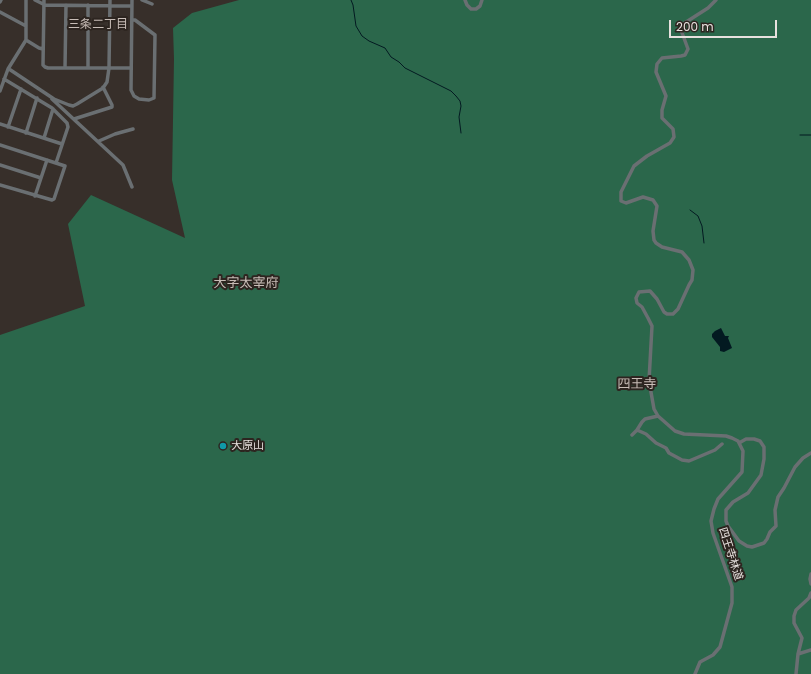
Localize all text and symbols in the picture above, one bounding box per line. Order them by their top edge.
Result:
scale bar [671,12,779,38]
district label: 三条二丁目 [68,18,128,32]
text: 200 m [676,18,714,35]
district label: 大字太宰府 [214,276,278,292]
district label: 四王寺 [618,377,656,393]
place label: 大原山 [231,439,264,453]
marker: 大原山 [218,441,228,451]
street label: 四王寺林道 [715,526,745,582]

